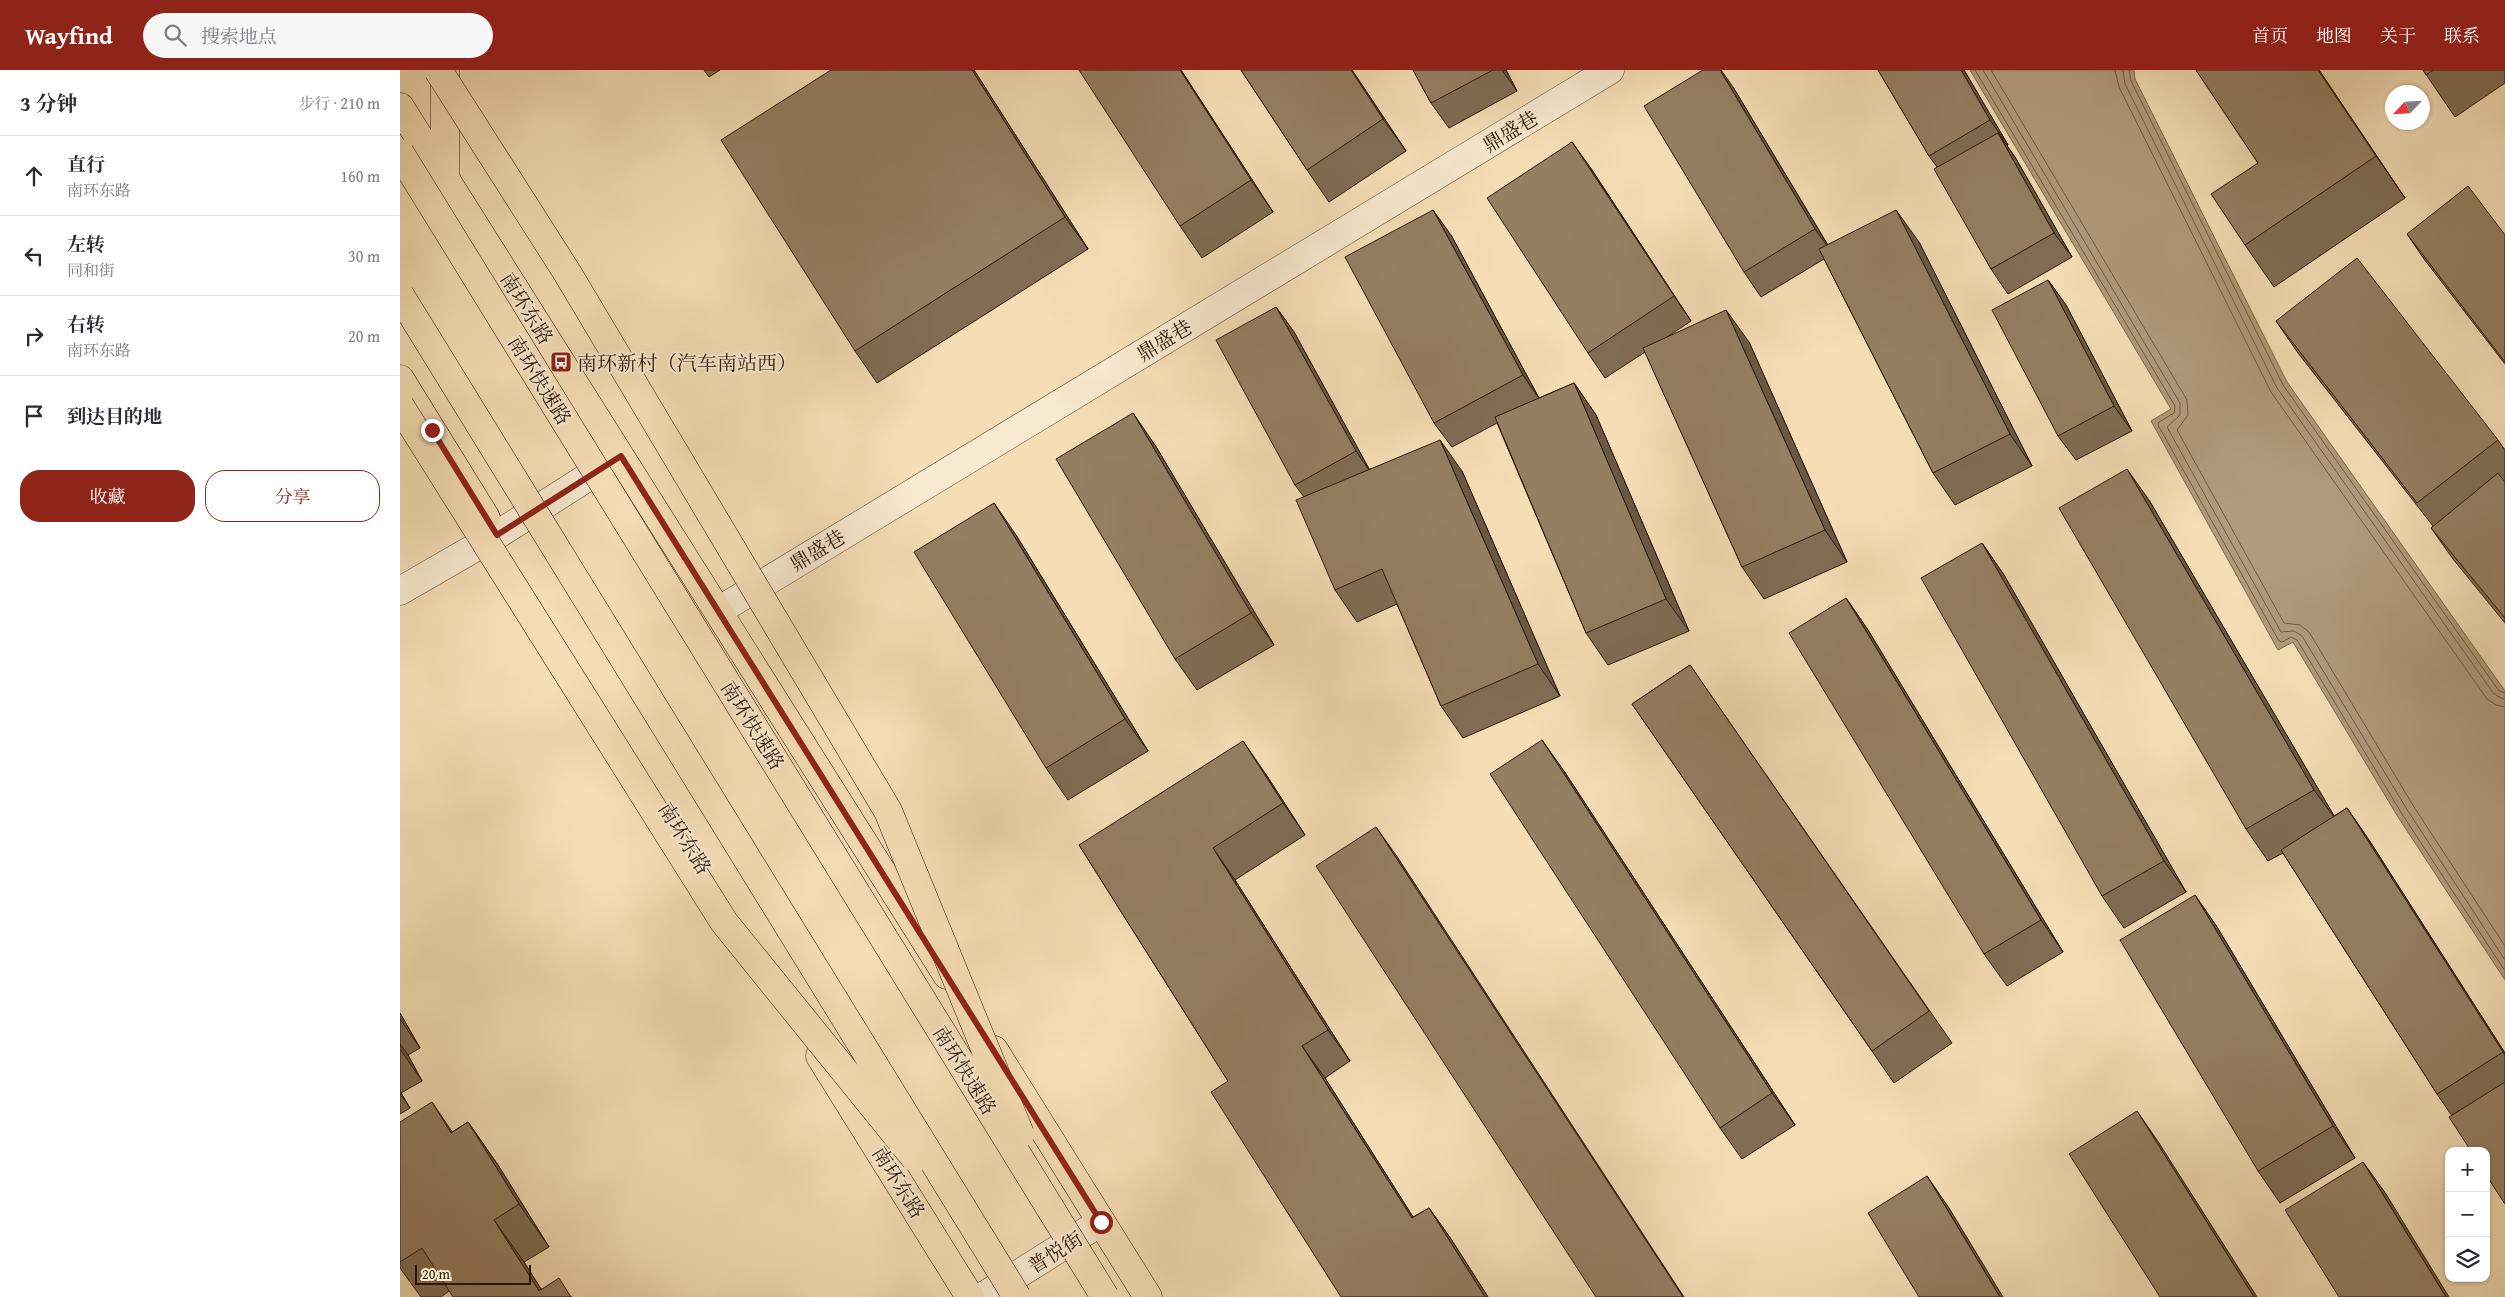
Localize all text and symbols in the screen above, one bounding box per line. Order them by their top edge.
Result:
search box [143,13,493,58]
text: Wayfind [25,18,113,53]
icon: search [161,21,189,49]
text: 搜索地点 [201,22,277,50]
text: 首页 [2252,22,2288,49]
text: 地图 [2316,22,2352,49]
text: 关于 [2380,22,2416,49]
text: 联系 [2444,22,2480,49]
north arrow [2385,85,2430,130]
text: 3 分钟 [20,88,78,119]
text: 步行 · 210 m [299,91,380,115]
street label: 鼎盛巷 [1477,103,1543,159]
text: 直行 [67,150,105,178]
icon: ahead [20,162,48,190]
text: 160 m [340,164,380,188]
text: 南环东路 [67,178,131,202]
text: 左转 [67,230,105,258]
icon: left [20,242,48,270]
text: 30 m [348,244,380,268]
text: 同和街 [67,258,115,282]
street label: 南环东路 [494,266,560,350]
text: 右转 [67,310,105,338]
street label: 鼎盛巷 [1131,312,1197,368]
icon: right [20,322,48,350]
text: 20 m [348,324,380,348]
street label: 南环快速路 [501,330,579,430]
text: 南环东路 [67,338,131,362]
place label: 南环新村（汽车南站西） [577,348,797,377]
bus stop icon: 南环新村（汽车南站西） [549,350,573,374]
icon: arrive [20,402,48,430]
text: 到达目的地 [67,402,162,430]
route end [421,419,444,442]
button: 收藏 [20,470,195,522]
button: 分享 [205,470,380,522]
street label: 鼎盛巷 [784,522,850,578]
street label: 南环快速路 [714,675,792,775]
street label: 南环东路 [652,796,718,880]
street label: 南环快速路 [926,1020,1004,1120]
street label: 南环东路 [866,1140,932,1224]
map controls [2445,1147,2490,1282]
button: + [2445,1147,2490,1192]
button: − [2445,1192,2490,1237]
route start [1090,1211,1113,1234]
street label: 普悦街 [1022,1224,1088,1280]
button: layers [2445,1237,2490,1282]
scale bar [415,1262,531,1285]
text: 20 m [422,1264,450,1284]

